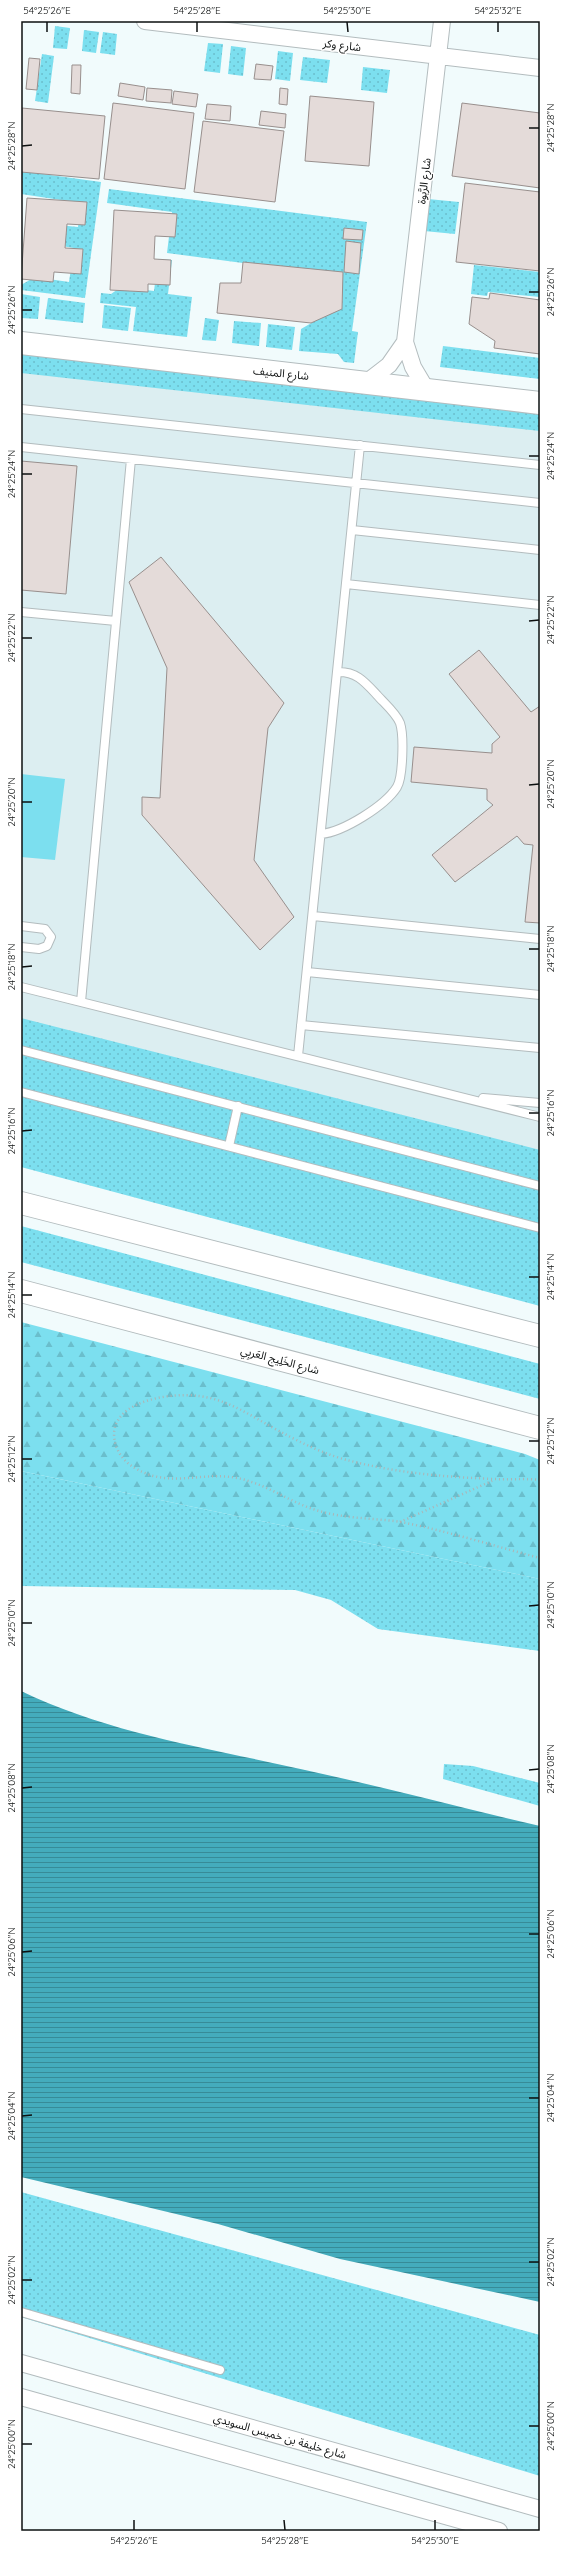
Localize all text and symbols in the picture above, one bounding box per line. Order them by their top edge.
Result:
text: 54°25'26"E [23,4,71,17]
text: 54°25'28"E [173,4,221,17]
text: 54°25'30"E [323,4,371,17]
text: 54°25'32"E [474,4,522,17]
street label: شارع وكر [321,36,362,55]
text: 24°25'28"N [544,104,557,152]
text: 24°25'28"N [5,122,18,170]
street label: شارع الرَّبوة [414,157,435,205]
text: 24°25'26"N [544,268,557,316]
text: 24°25'26"N [5,286,18,334]
street label: شارع المنيف [252,363,310,384]
text: 24°25'24"N [544,432,557,480]
text: 24°25'24"N [5,450,18,498]
text: 24°25'22"N [544,595,557,645]
text: 24°25'22"N [5,613,18,663]
text: 24°25'20"N [544,759,557,809]
text: 24°25'20"N [5,777,18,827]
text: 24°25'18"N [544,925,557,973]
text: 24°25'18"N [5,943,18,991]
text: 24°25'16"N [544,1089,557,1137]
text: 24°25'16"N [5,1107,18,1155]
text: 24°25'14"N [544,1254,557,1300]
text: 24°25'14"N [5,1272,18,1318]
street label: شارع الخَلِيج العَربِي [239,1343,321,1380]
text: 24°25'12"N [544,1417,557,1465]
text: 24°25'12"N [5,1435,18,1483]
text: 24°25'10"N [544,1581,557,1629]
text: 24°25'10"N [5,1599,18,1647]
text: 24°25'08"N [544,1744,557,1794]
text: 24°25'08"N [5,1763,18,1813]
text: 24°25'06"N [544,1909,557,1959]
text: 24°25'06"N [5,1927,18,1977]
text: 24°25'04"N [544,2073,557,2123]
text: 24°25'04"N [5,2091,18,2141]
text: 24°25'02"N [544,2237,557,2287]
text: 24°25'02"N [5,2255,18,2305]
text: 24°25'00"N [544,2401,557,2451]
street label: شارع خليفة بن خميس السويدي [211,2410,348,2464]
text: 24°25'00"N [5,2419,18,2469]
text: 54°25'26"E [110,2534,158,2547]
text: 54°25'28"E [261,2534,309,2547]
text: 54°25'30"E [411,2534,459,2547]

